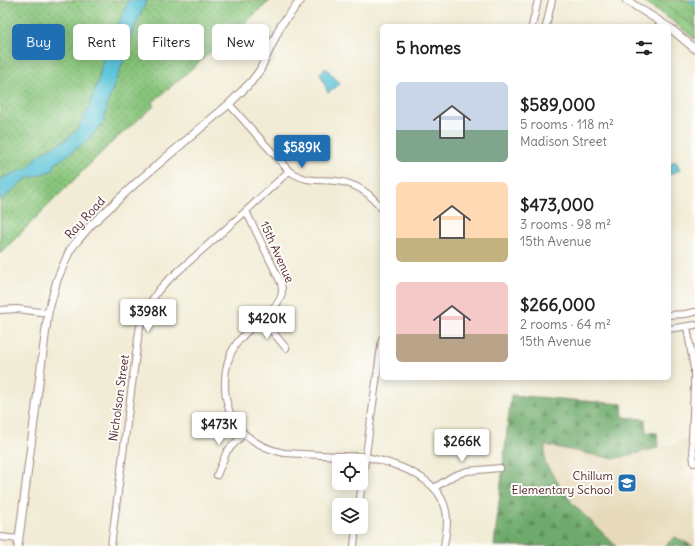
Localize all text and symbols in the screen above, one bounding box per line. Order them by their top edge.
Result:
chip: Buy [12,24,65,60]
chip: Rent [73,24,130,60]
chip: Filters [138,24,204,60]
chip: New [212,24,269,60]
text: 5 homes [396,37,461,59]
icon: filters [633,37,655,59]
text: $589,000 [520,94,596,116]
icon: home [428,98,476,146]
text: 5 rooms · 118 m² [520,116,614,133]
text: Madison Street [520,133,607,150]
pin: $589K [274,135,330,169]
text: $589K [283,139,321,156]
street label: Ray Road [61,193,108,242]
text: $473,000 [520,194,594,216]
icon: home [428,198,476,246]
text: 3 rooms · 98 m² [520,216,611,233]
street label: 15th Avenue [257,219,298,285]
text: 15th Avenue [520,233,591,250]
text: $266,000 [520,294,595,316]
icon: home [428,298,476,346]
pin: $398K [120,299,176,333]
text: $398K [129,303,167,320]
pin: $420K [239,306,295,340]
text: $420K [248,310,286,327]
text: 2 rooms · 64 m² [520,316,611,333]
text: 15th Avenue [520,333,591,350]
street label: Nicholson Street [105,354,132,442]
pin: $473K [191,412,247,446]
text: $473K [201,416,237,433]
pin: $266K [434,429,490,463]
text: $266K [443,433,481,450]
map controls [332,454,368,534]
button: locate [332,454,368,490]
place label: Chillum Elementary School [512,468,613,497]
school or university icon: Chillum Elementary School [616,472,638,494]
button: layers [332,498,368,534]

